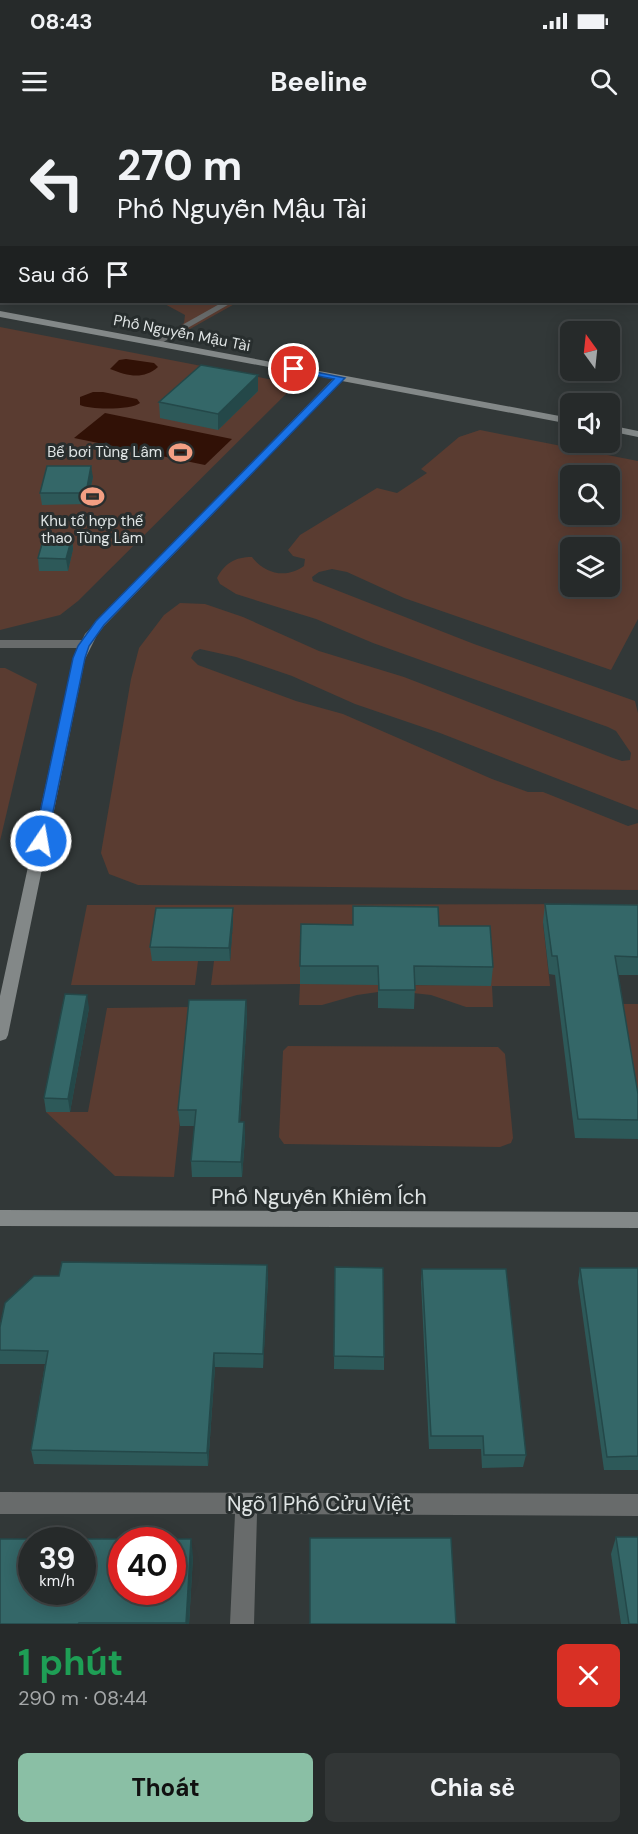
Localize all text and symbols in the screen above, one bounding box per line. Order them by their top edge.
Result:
text: 08:43 [30,7,93,36]
text: Beeline [270,64,368,99]
icon: menu [18,65,51,98]
icon: search [587,65,620,98]
text: 270 m [117,138,242,193]
icon: left [18,144,96,222]
text: Phố Nguyễn Mậu Tài [117,191,367,226]
icon: arrive [101,258,134,291]
text: Sau đó [18,260,89,289]
street label: Phố Nguyễn Mậu Tài [112,310,252,356]
north arrow [560,321,620,381]
map controls [560,321,620,597]
pin [268,343,319,394]
icon: arrive [277,352,310,385]
button: sound [560,393,620,453]
sports icon: Bể bơi Tùng Lâm [167,439,193,465]
place label: Bể bơi Tùng Lâm [47,442,162,462]
button: search [560,465,620,525]
sports icon: Khu tổ hợp thể thao Tùng Lâm [79,484,105,510]
place label: Khu tổ hợp thể thao Tùng Lâm [41,511,143,548]
button: layers [560,537,620,597]
position arrow [9,809,73,873]
street label: Phố Nguyễn Khiêm Ích [211,1183,427,1211]
street label: Ngõ 1 Phố Cửu Việt [227,1490,411,1518]
speed limit sign: 40 [108,1527,186,1605]
text: 39 [39,1539,75,1578]
text: km/h [39,1571,75,1591]
text: 1 phút [18,1639,123,1686]
button: close [557,1644,620,1707]
text: 290 m · 08:44 [18,1685,147,1711]
button: Thoát [18,1753,313,1822]
button: Chia sẻ [325,1753,620,1822]

